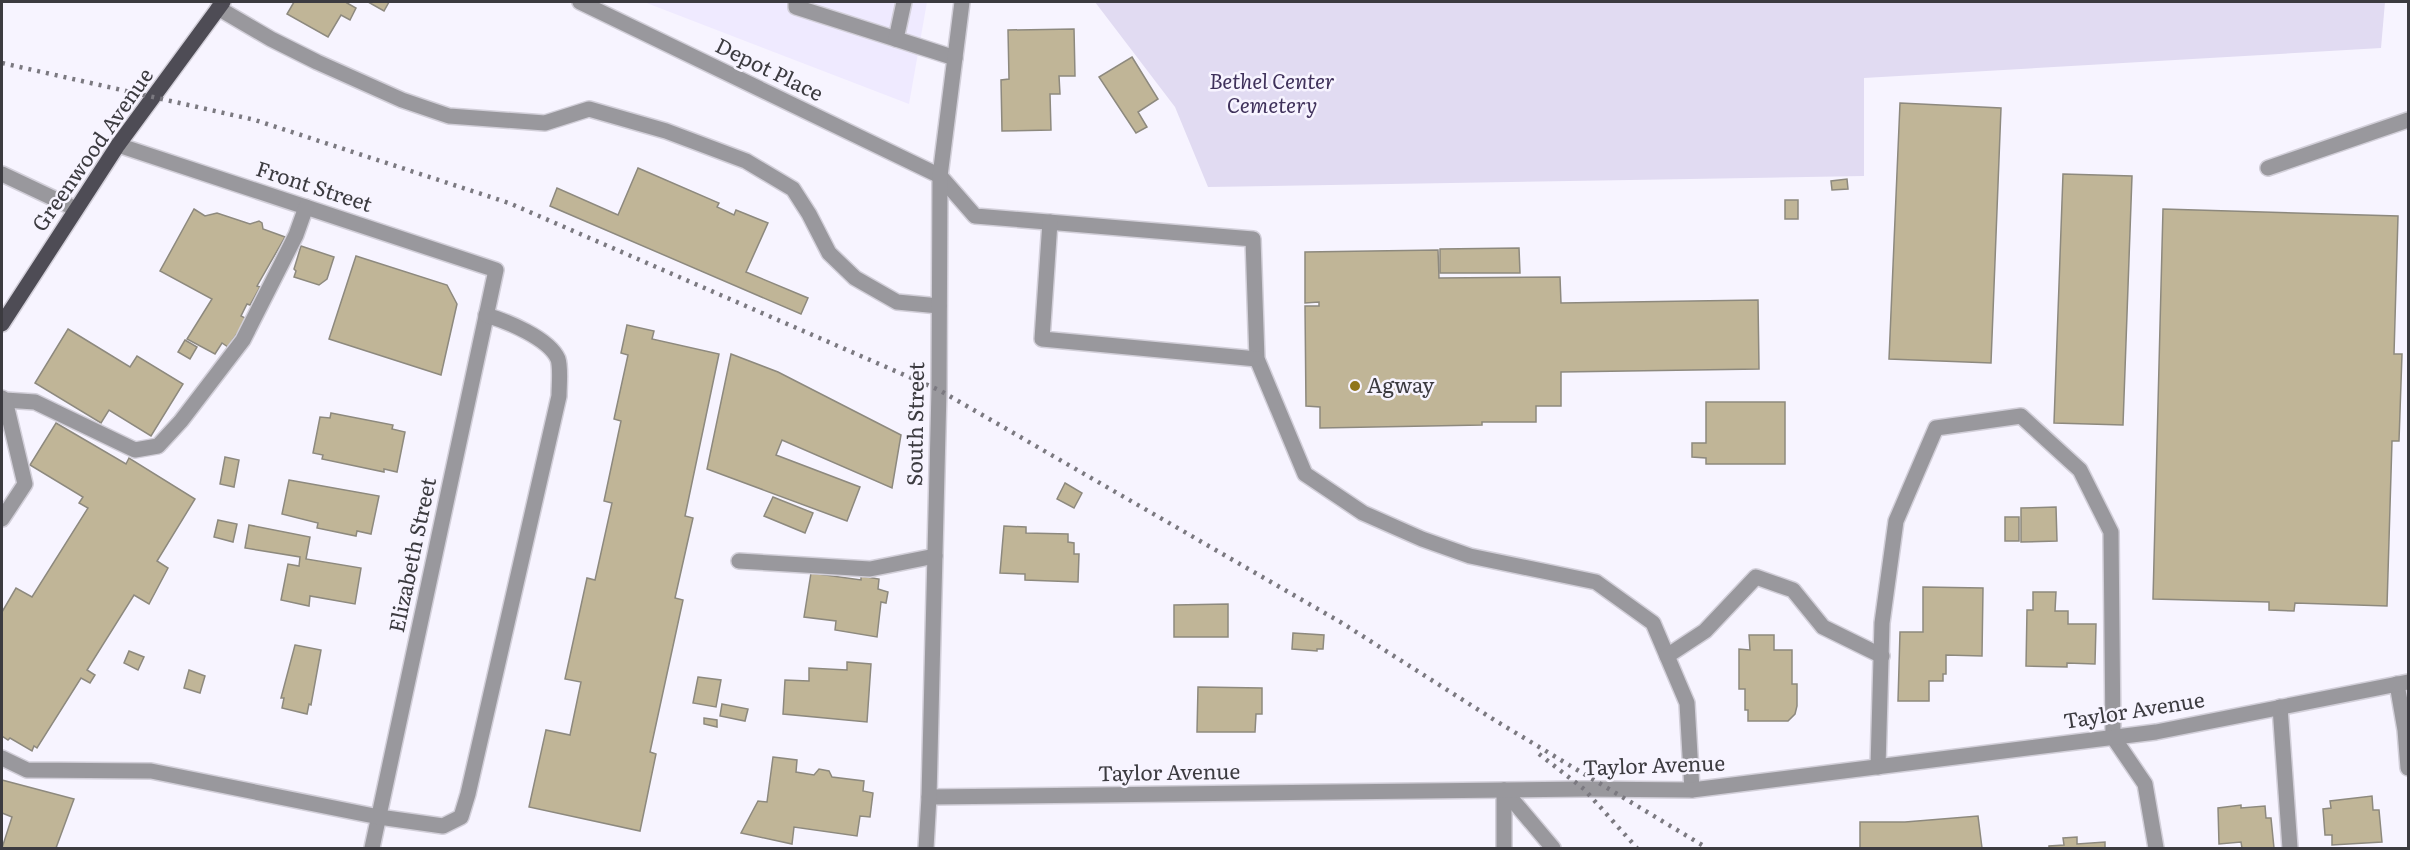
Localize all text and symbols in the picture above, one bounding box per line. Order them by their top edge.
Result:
street label: Depot Place [711,28,829,107]
street label: Greenwood Avenue [23,60,159,237]
park label: Bethel Center Cemetery [1209,64,1335,119]
street label: Front Street [253,151,377,218]
street label: South Street [897,361,930,486]
place label: Agway [1367,368,1435,399]
marker: Agway [1348,379,1362,393]
street label: Elizabeth Street [379,473,442,635]
street label: Taylor Avenue [2061,682,2206,735]
street label: Taylor Avenue [1582,746,1726,781]
street label: Taylor Avenue [1097,754,1241,787]

